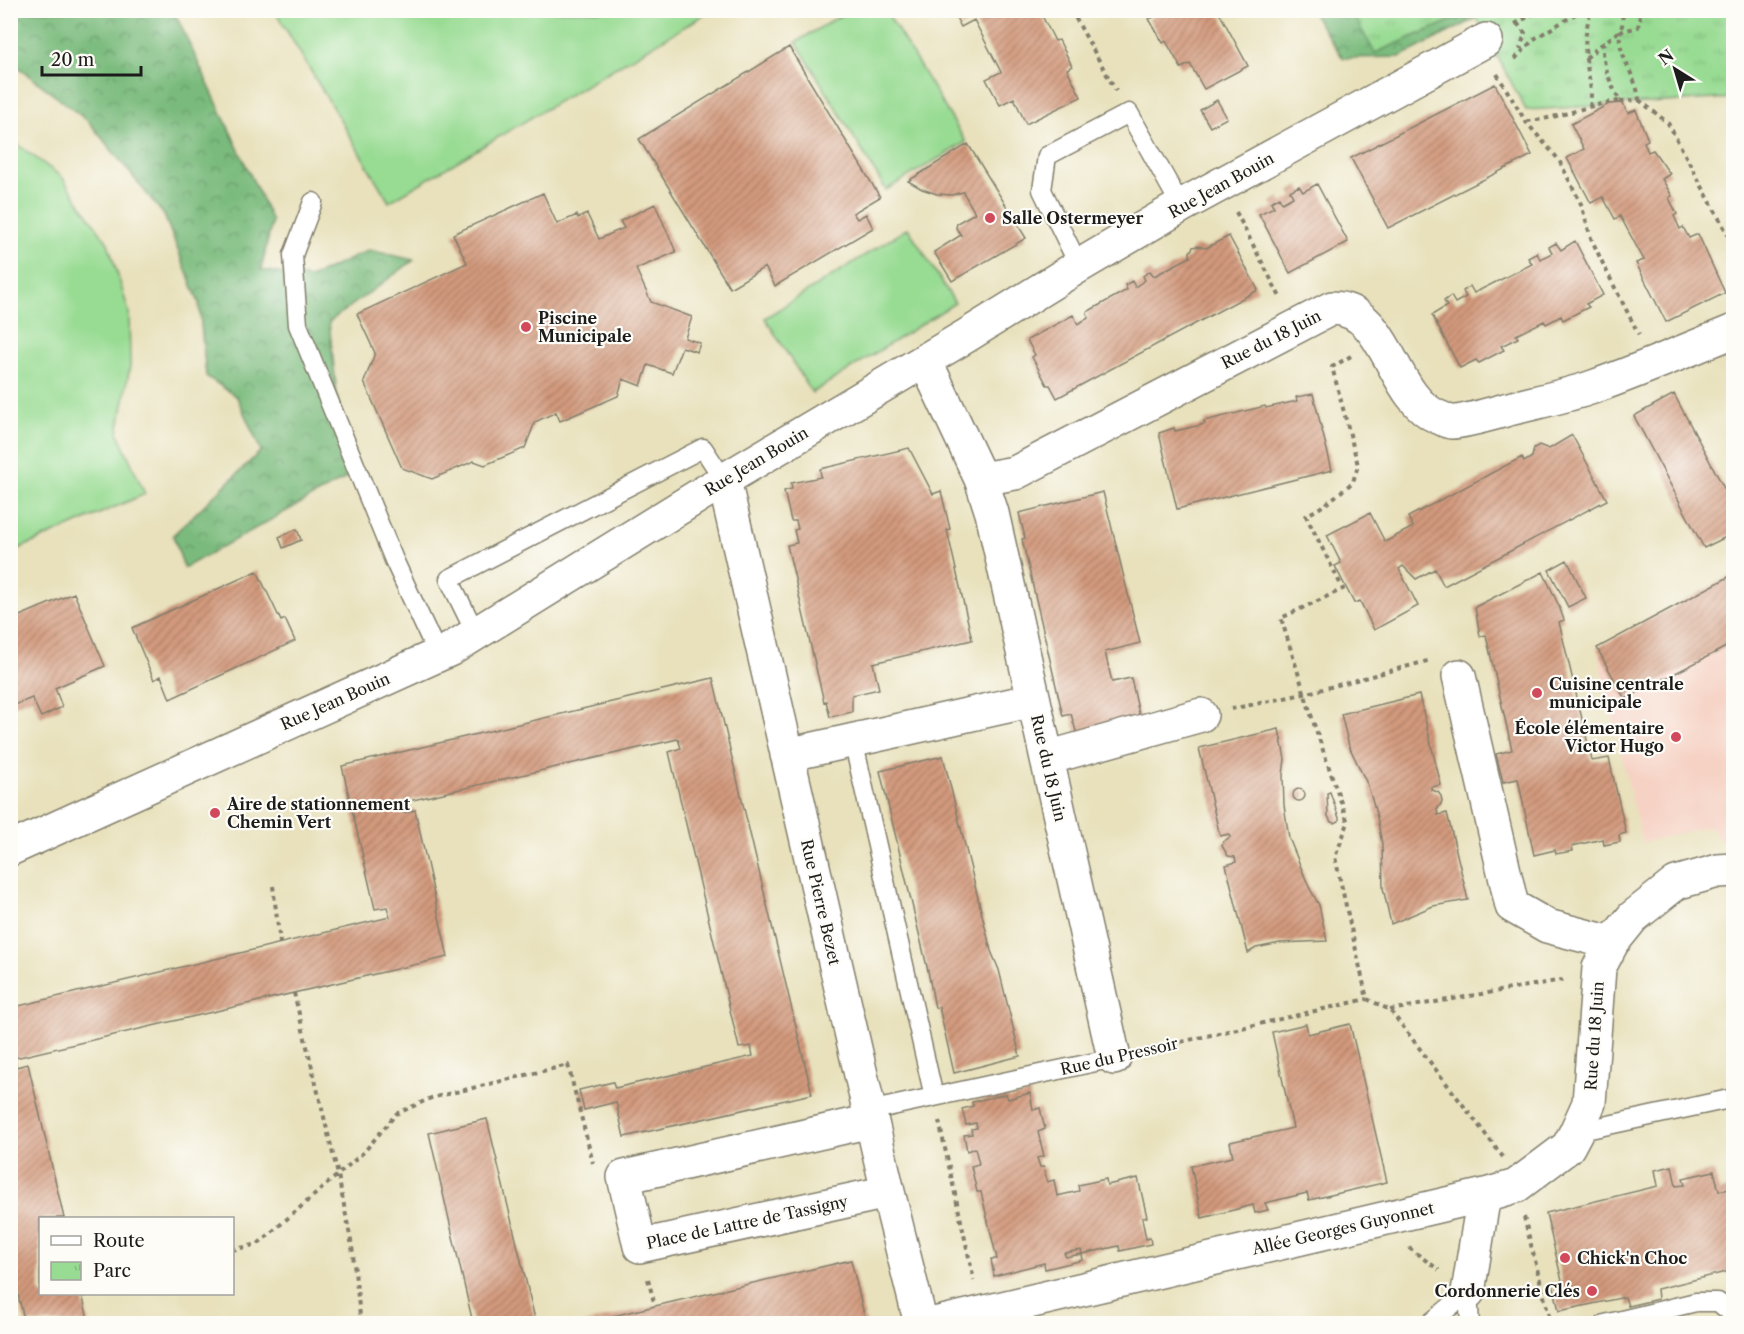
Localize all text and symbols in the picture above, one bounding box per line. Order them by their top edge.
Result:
scale bar [42,39,141,77]
north arrow [1645,39,1705,99]
text: N [1654,45,1678,69]
text: 20 m [51,49,95,71]
street label: Rue Jean Bouin [1165,148,1277,222]
place label: Salle Ostermeyer [1002,208,1143,228]
marker: Salle Ostermeyer [983,211,997,225]
street label: Rue du 18 Juin [1218,305,1324,373]
place label: Piscine Municipale [538,308,632,346]
marker: Piscine Municipale [519,320,533,334]
street label: Rue Jean Bouin [700,422,812,500]
street label: Rue Jean Bouin [277,668,393,734]
place label: Cuisine centrale municipale [1549,674,1684,712]
marker: Cuisine centrale municipale [1530,686,1544,700]
street label: Rue du 18 Juin [1027,712,1071,824]
place label: École élémentaire Victor Hugo [1514,718,1664,756]
marker: École élémentaire Victor Hugo [1669,730,1683,744]
place label: Aire de stationnement Chemin Vert [226,794,411,832]
marker: Aire de stationnement Chemin Vert [208,806,222,820]
street label: Rue Pierre Bezet [797,837,845,967]
street label: Rue du 18 Juin [1580,981,1608,1091]
street label: Rue du Pressoir [1058,1033,1180,1079]
street label: Place de Lattre de Tassigny [644,1191,851,1253]
street label: Allée Georges Guyonnet [1249,1197,1436,1259]
legend [39,1217,234,1295]
text: Route [93,1230,145,1252]
place label: Chick'n Choc [1577,1248,1687,1268]
marker: Chick'n Choc [1558,1251,1572,1265]
text: Parc [93,1260,131,1282]
place label: Cordonnerie Clés [1434,1281,1580,1301]
marker: Cordonnerie Clés [1585,1284,1599,1298]

